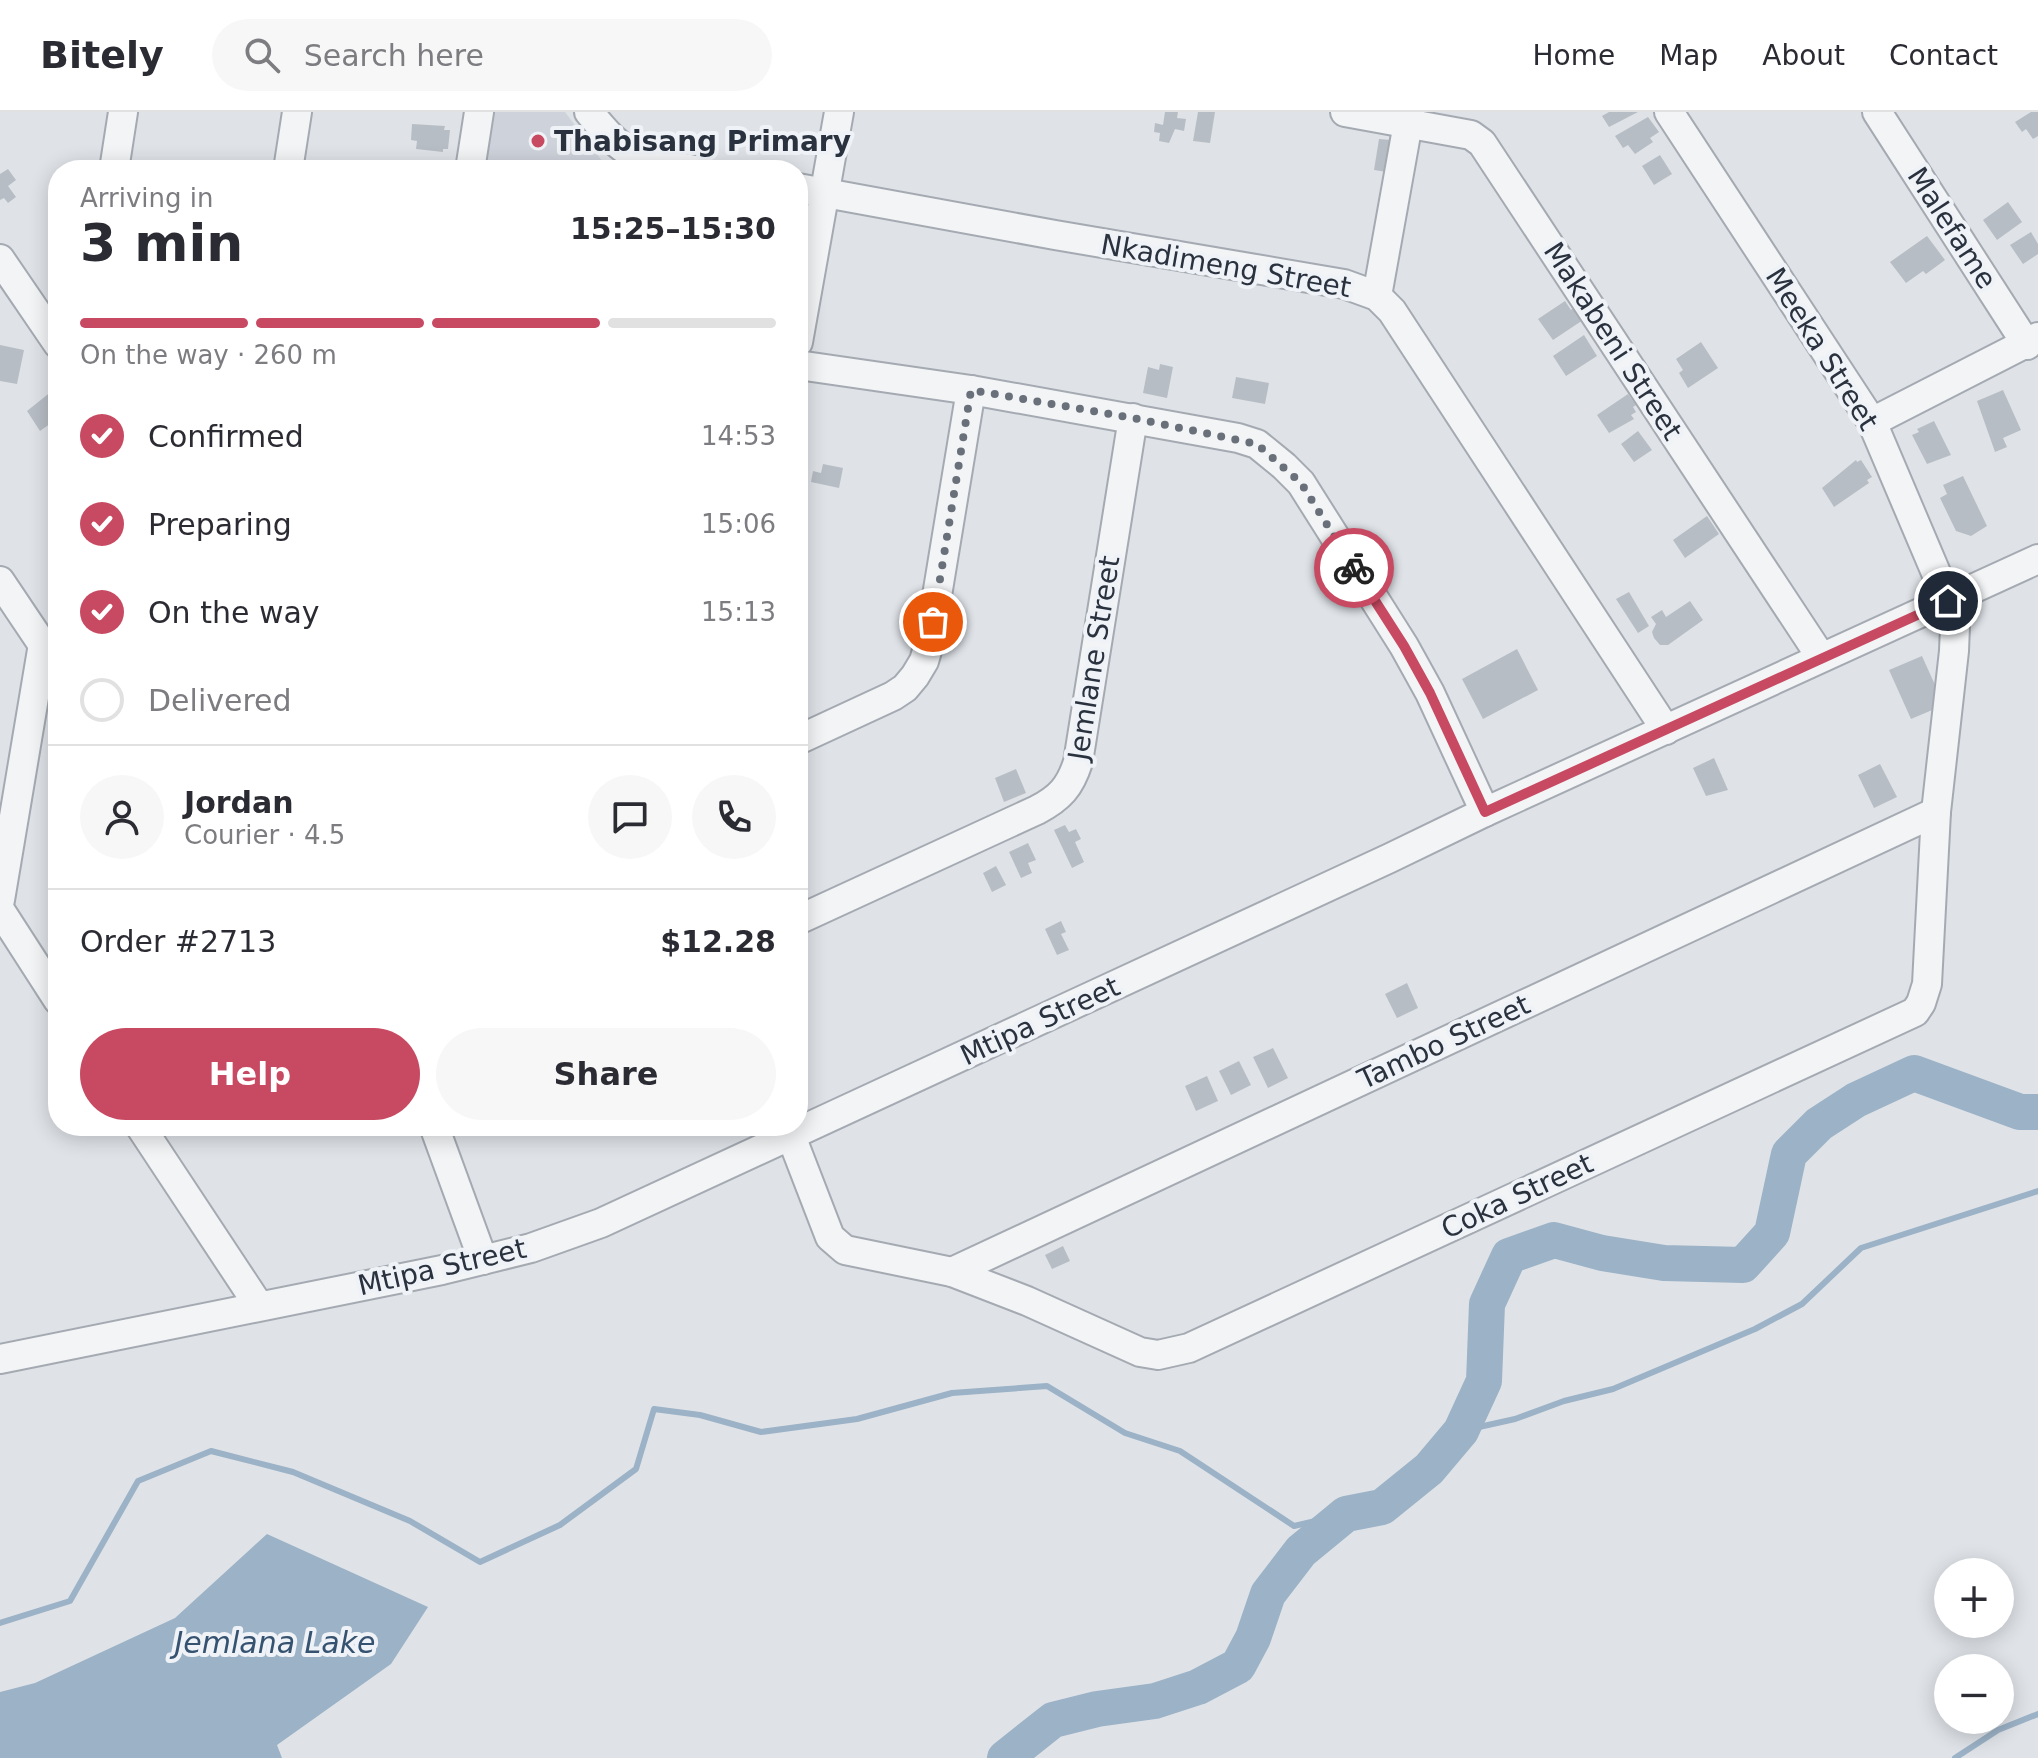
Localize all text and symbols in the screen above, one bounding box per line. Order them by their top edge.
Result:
search box [212,19,772,91]
text: Bitely [40,33,164,77]
icon: search [240,33,284,77]
text: Search here [304,38,484,73]
text: Home [1532,39,1615,72]
text: Map [1659,39,1718,72]
text: About [1762,39,1845,72]
text: Contact [1889,39,1998,72]
place label: Thabisang Primary [554,125,851,158]
marker: Thabisang Primary [529,132,547,150]
street label: Malefame [1901,161,2003,295]
text: Arriving in [80,183,214,213]
text: 15:25–15:30 [570,211,776,246]
text: 3 min [80,213,243,273]
street label: Nkadimeng Street [1098,228,1354,304]
street label: Makabeni Street [1537,236,1689,446]
street label: Meeka Street [1759,262,1885,436]
text: On the way · 260 m [80,340,337,370]
icon: check [80,414,124,458]
text: Confirmed [148,419,304,454]
text: 14:53 [701,421,776,451]
icon: check [80,502,124,546]
text: Preparing [148,507,292,542]
text: 15:06 [701,509,776,539]
courier [1314,528,1394,608]
icon: bike [1332,546,1376,590]
street label: Jemlane Street [1061,553,1126,765]
pin [1914,567,1982,635]
icon: home [1926,579,1970,623]
pin [899,588,967,656]
icon: check [80,590,124,634]
text: On the way [148,595,320,630]
text: 15:13 [701,597,776,627]
icon: bag [911,600,955,644]
text: Delivered [148,683,292,718]
button: person [80,775,164,859]
button: chat [588,775,672,859]
button: phone [692,775,776,859]
text: Jordan [184,785,294,820]
text: Courier · 4.5 [184,820,345,850]
text: Order #2713 [80,924,276,959]
text: $12.28 [660,924,776,959]
street label: Mtipa Street [955,970,1125,1072]
street label: Tambo Street [1352,988,1535,1097]
button: Help [80,1028,420,1120]
button: Share [436,1028,776,1120]
street label: Coka Street [1436,1146,1598,1246]
street label: Mtipa Street [355,1232,529,1302]
map controls [1934,1558,2014,1734]
button: + [1934,1558,2014,1638]
water label: Jemlana Lake [169,1625,376,1660]
button: − [1934,1654,2014,1734]

